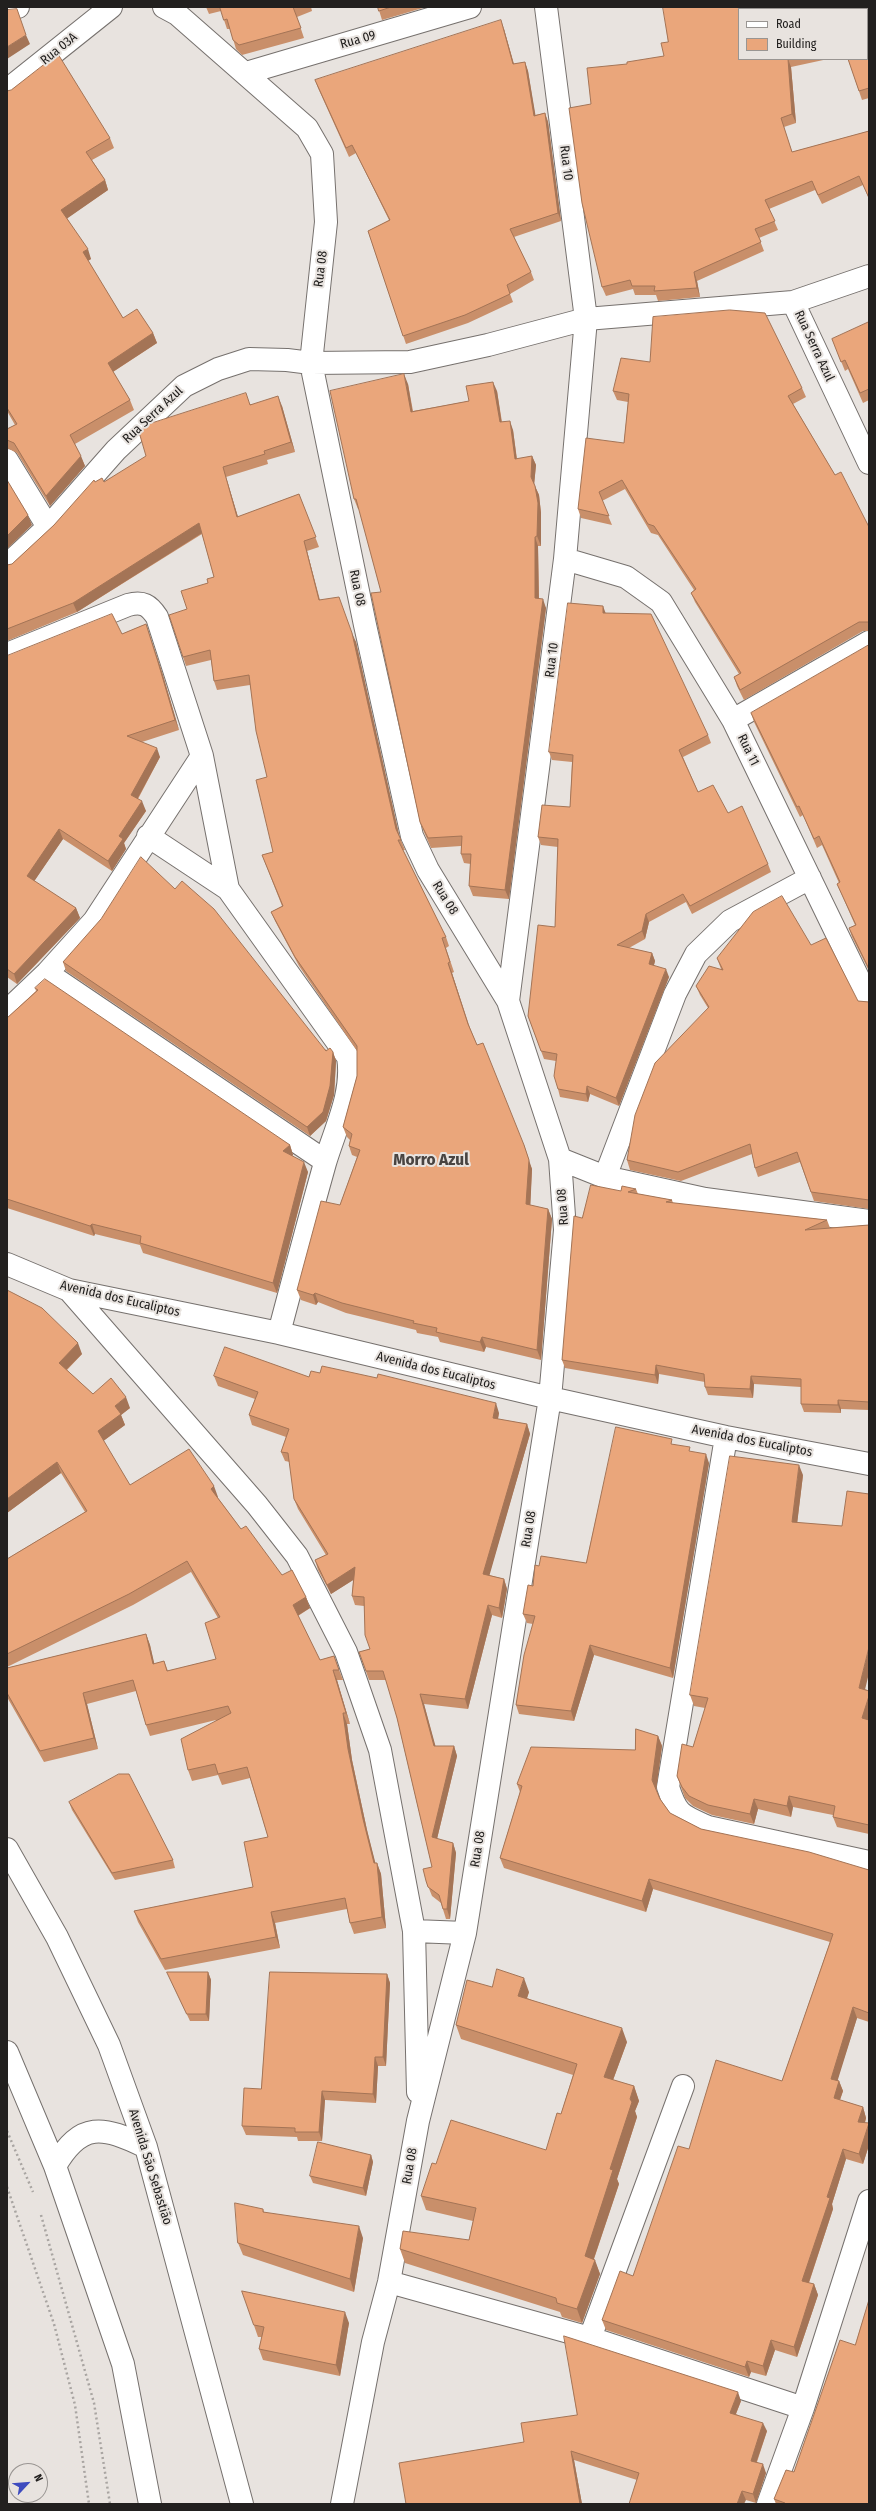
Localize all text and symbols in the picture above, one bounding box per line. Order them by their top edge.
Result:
legend [738,8,868,60]
text: Road [776,17,801,31]
street label: Rua 09 [338,27,378,53]
street label: Rua 03A [38,30,80,68]
text: Building [776,37,816,51]
street label: Rua 10 [556,145,576,181]
street label: Rua 08 [311,250,331,288]
street label: Rua Serra Azul [791,308,837,384]
street label: Rua Serra Azul [120,383,186,447]
street label: Rua 08 [346,568,368,608]
street label: Rua 10 [542,642,562,678]
street label: Rua 11 [734,732,762,768]
street label: Rua 08 [429,878,461,918]
district label: Morro Azul [393,1150,469,1170]
street label: Rua 08 [554,1188,572,1226]
street label: Avenida dos Eucaliptos [59,1278,181,1320]
street label: Avenida dos Eucaliptos [375,1349,497,1393]
street label: Avenida dos Eucaliptos [690,1422,814,1460]
street label: Rua 08 [518,1510,540,1548]
street label: Rua 08 [467,1830,489,1868]
street label: Avenida São Sebastião [125,2107,175,2227]
street label: Rua 08 [399,2147,421,2185]
north arrow [8,2463,48,2503]
text: N [31,2472,46,2484]

